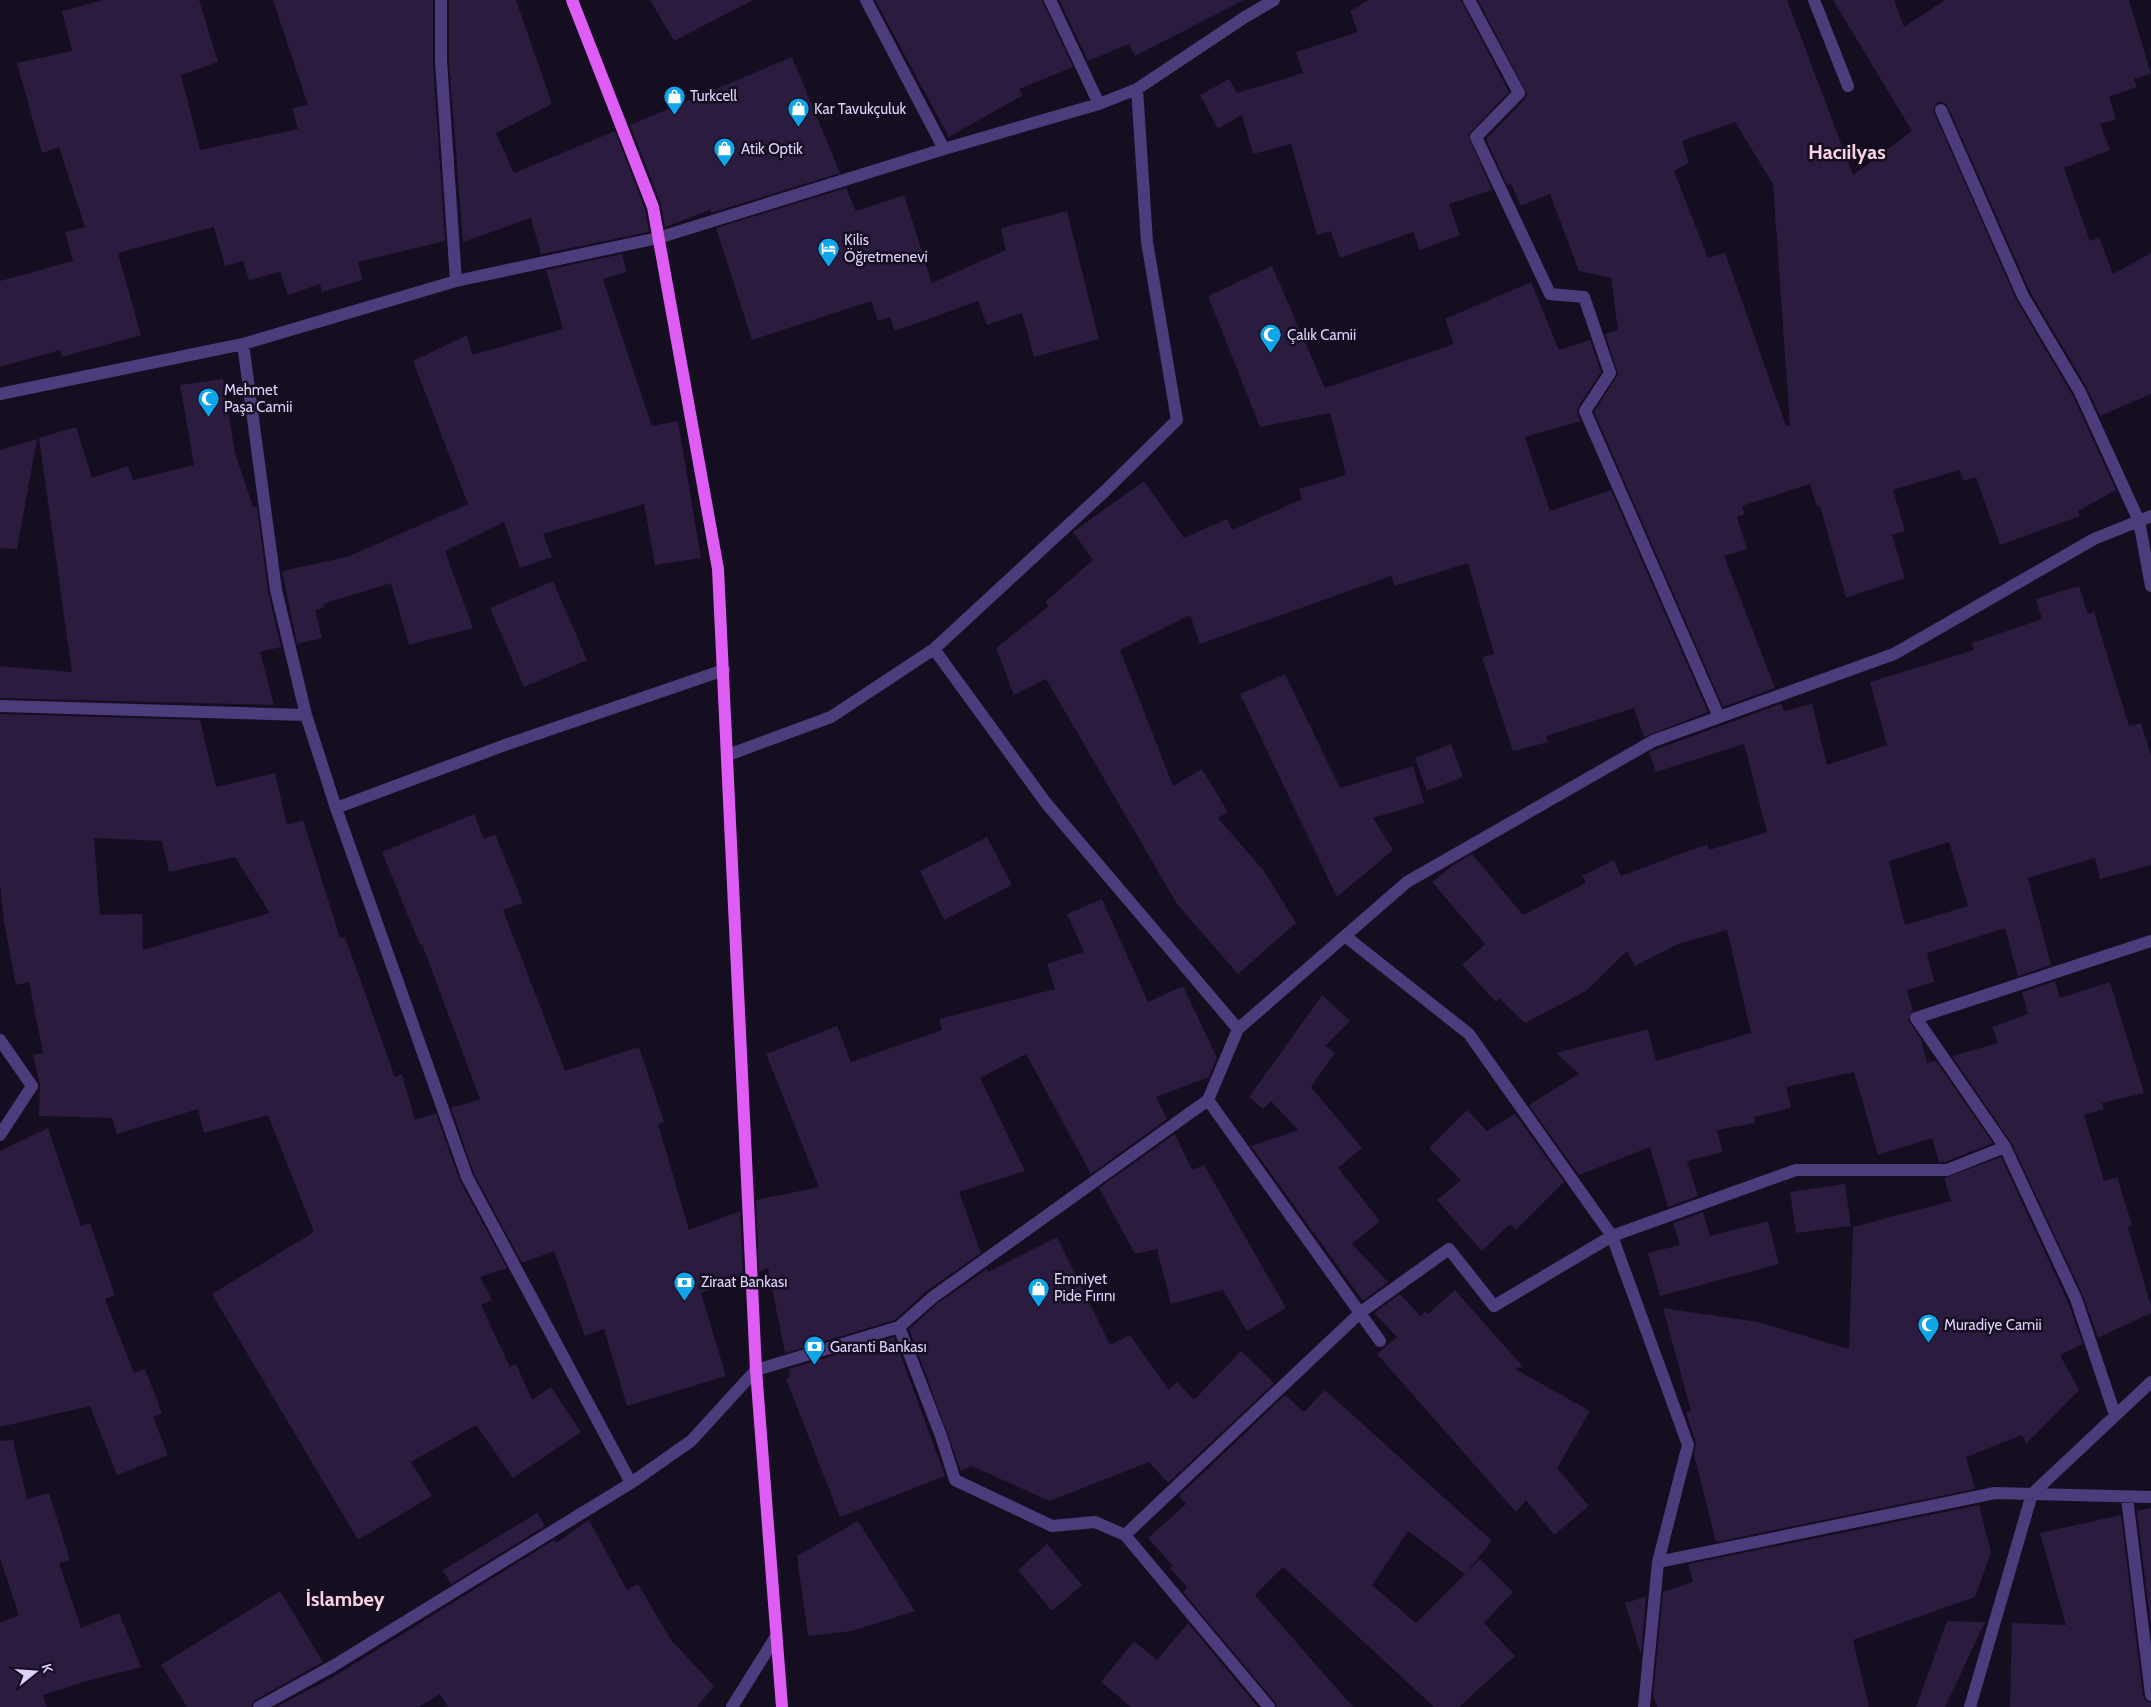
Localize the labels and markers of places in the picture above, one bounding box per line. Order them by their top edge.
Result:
shop icon: Turkcell [662,84,686,115]
place label: Turkcell [690,87,738,105]
shop icon: Kar Tavukçuluk [786,97,810,128]
place label: Kar Tavukçuluk [814,100,907,118]
shop icon: Atik Optik [713,137,737,168]
place label: Atik Optik [741,140,803,158]
place label: Kilis Öğretmenevi [844,231,928,266]
hotel icon: Kilis Öğretmenevi [816,237,840,268]
mosque icon: Çalık Camii [1259,323,1283,354]
place label: Çalık Camii [1287,326,1356,344]
place label: Mehmet Paşa Camii [224,381,292,416]
mosque icon: Mehmet Paşa Camii [196,387,220,418]
bank icon: Ziraat Bankası [673,1270,697,1301]
place label: Emniyet Pide Fırını [1054,1270,1115,1305]
place label: Ziraat Bankası [701,1273,787,1291]
shop icon: Emniyet Pide Fırını [1026,1276,1050,1307]
mosque icon: Muradiye Camii [1916,1313,1940,1344]
place label: Muradiye Camii [1944,1316,2042,1334]
bank icon: Garanti Bankası [802,1335,826,1366]
place label: Garanti Bankası [830,1338,927,1356]

